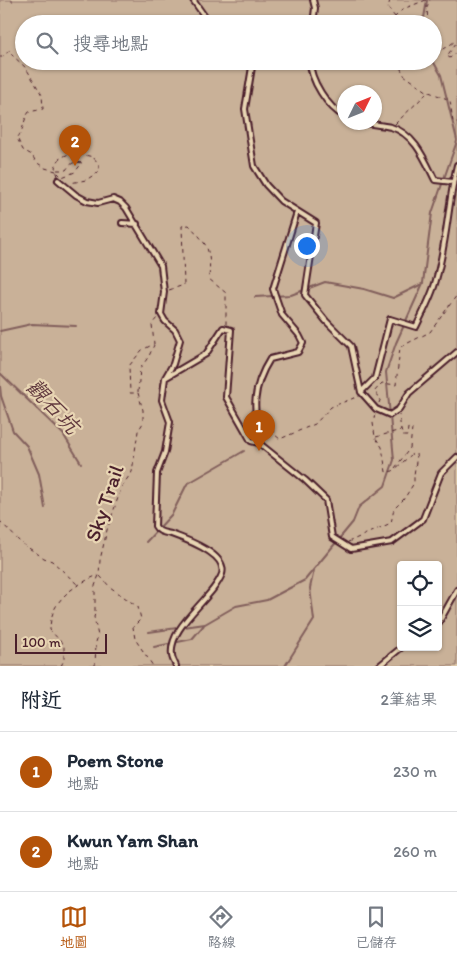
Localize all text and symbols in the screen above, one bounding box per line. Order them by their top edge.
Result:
search box [15,15,442,70]
icon: search [33,29,61,57]
text: 搜尋地點 [73,32,149,55]
north arrow [337,85,382,130]
pin: 2 [59,125,91,166]
your location [294,233,320,259]
water label: 觀石坑 [21,373,87,441]
pin: 1 [243,410,275,451]
street label: Sky Trail [79,461,129,545]
map controls [397,561,442,651]
button: locate [397,561,442,606]
button: layers [397,606,442,651]
scale bar [15,631,108,654]
text: 100 m [22,634,61,651]
text: 附近 [20,687,62,712]
text: 2筆結果 [381,690,437,709]
text: Poem Stone [67,749,164,772]
text: 1 [32,762,40,781]
text: 230 m [393,762,437,781]
text: 地點 [67,774,99,793]
text: Kwun Yam Shan [67,829,198,852]
text: 2 [32,842,40,861]
text: 260 m [393,842,437,861]
text: 地點 [67,854,99,873]
tab: 地圖 [60,903,88,951]
tab: 路線 [207,903,235,951]
tab: 已儲存 [355,903,397,951]

